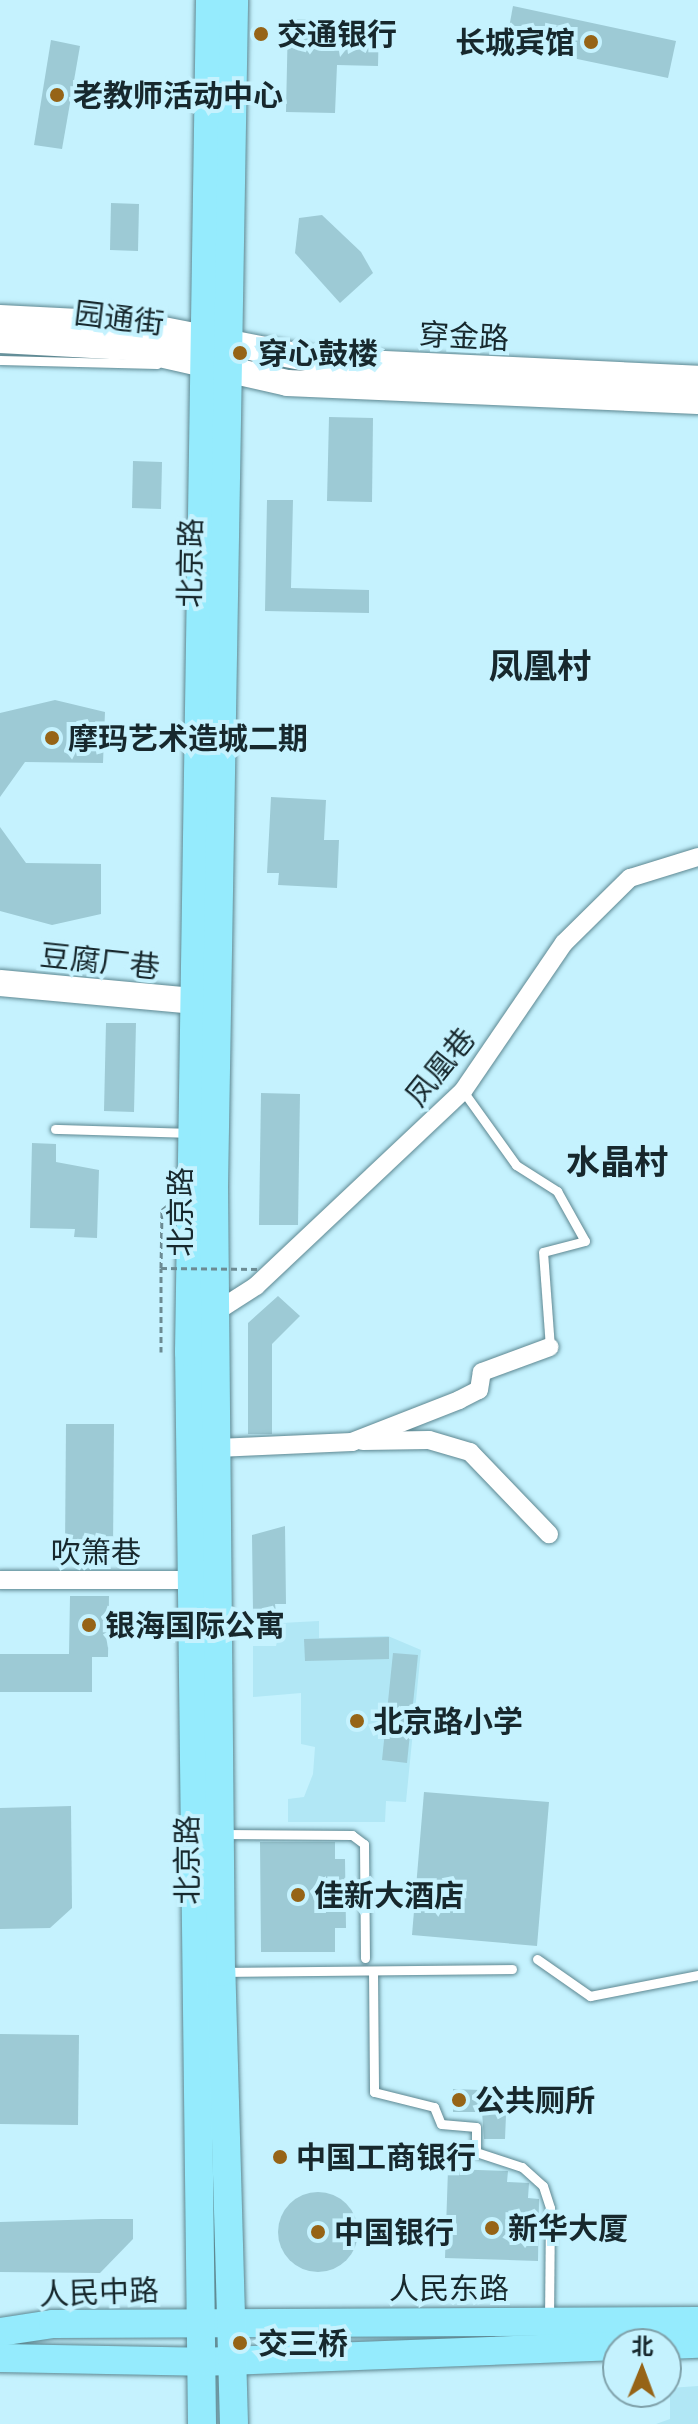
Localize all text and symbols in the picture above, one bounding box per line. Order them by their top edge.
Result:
place label: 交通银行 [277,16,397,52]
place label: 长城宾馆 [455,24,575,60]
marker: 交通银行 [252,25,270,43]
marker: 长城宾馆 [582,33,600,51]
place label: 老教师活动中心 [73,77,283,113]
marker: 老教师活动中心 [48,86,66,104]
street label: 园通街 [72,295,166,341]
street label: 穿金路 [418,316,510,356]
place label: 穿心鼓楼 [258,335,378,371]
marker: 穿心鼓楼 [229,342,251,364]
street label: 北京路 [171,518,209,608]
district label: 凤凰村 [489,646,591,686]
place label: 摩玛艺术造城二期 [68,720,308,756]
marker: 摩玛艺术造城二期 [43,729,61,747]
street label: 豆腐厂巷 [38,937,162,985]
street label: 凤凰巷 [398,1021,482,1113]
district label: 水晶村 [566,1142,668,1182]
street label: 北京路 [162,1167,198,1257]
street label: 吹箫巷 [51,1534,141,1570]
place label: 银海国际公寓 [105,1607,285,1643]
marker: 银海国际公寓 [80,1616,98,1634]
place label: 北京路小学 [373,1703,523,1739]
marker: 北京路小学 [348,1712,366,1730]
street label: 北京路 [169,1815,205,1905]
place label: 佳新大酒店 [314,1877,464,1913]
marker: 佳新大酒店 [289,1886,307,1904]
place label: 公共厕所 [475,2082,595,2118]
marker: 公共厕所 [450,2091,468,2109]
place label: 中国工商银行 [296,2139,476,2175]
marker: 中国工商银行 [271,2148,289,2166]
place label: 新华大厦 [508,2210,628,2246]
place label: 中国银行 [334,2214,454,2250]
marker: 新华大厦 [483,2219,501,2237]
marker: 中国银行 [309,2223,327,2241]
street label: 人民东路 [389,2270,509,2306]
street label: 人民中路 [38,2272,160,2312]
place label: 交三桥 [258,2325,348,2361]
north arrow [602,2328,682,2408]
text: 北 [631,2329,654,2363]
marker: 交三桥 [229,2332,251,2354]

